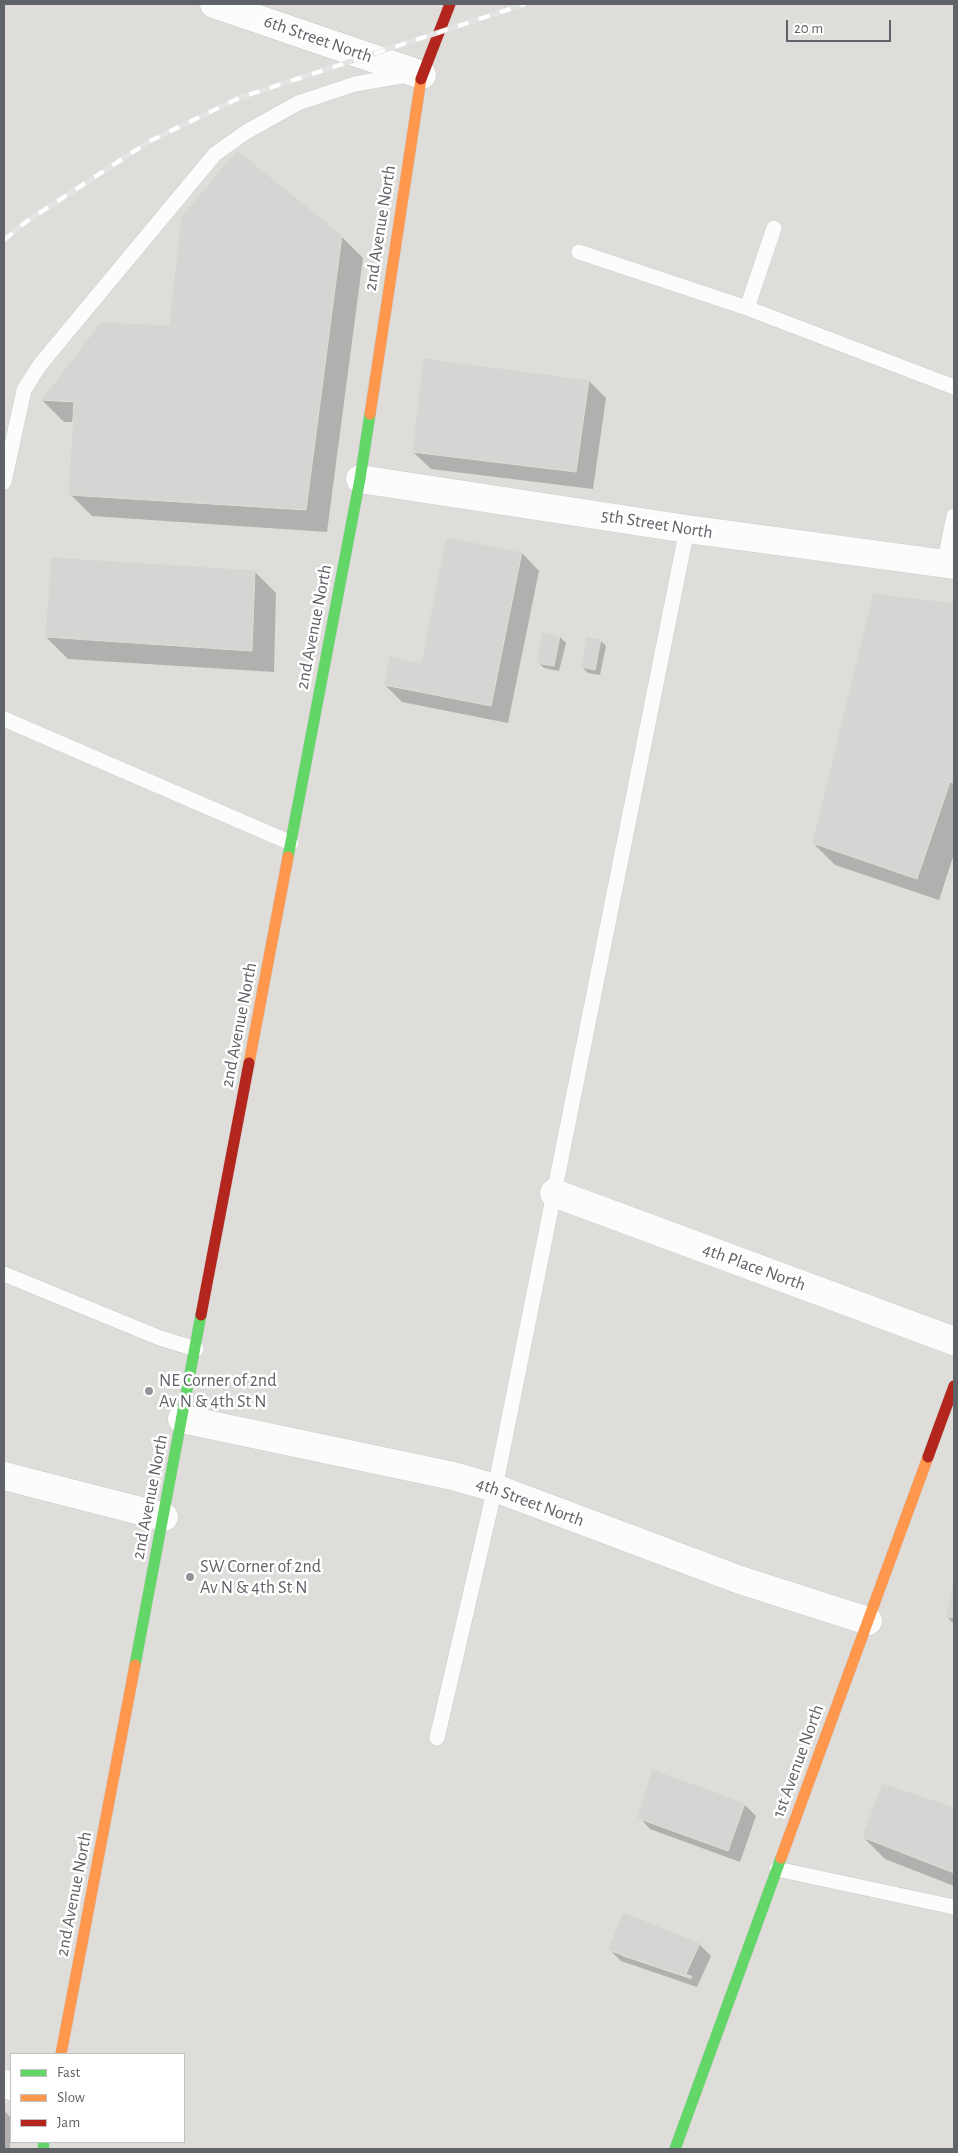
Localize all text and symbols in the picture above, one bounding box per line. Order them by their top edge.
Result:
street label: 6th Street North [261,10,375,68]
scale bar [788,10,893,42]
text: 20 m [794,21,823,36]
street label: 2nd Avenue North [359,164,401,292]
street label: 5th Street North [600,505,714,543]
street label: 2nd Avenue North [291,563,337,691]
street label: 2nd Avenue North [216,961,262,1089]
street label: 4th Place North [699,1238,809,1296]
place label: NE Corner of 2nd Av N & 4th St N [159,1370,276,1412]
marker: NE Corner of 2nd Av N & 4th St N [143,1385,155,1397]
street label: 2nd Avenue North [127,1433,173,1561]
street label: 4th Street North [473,1472,587,1532]
place label: SW Corner of 2nd Av N & 4th St N [200,1556,321,1598]
marker: SW Corner of 2nd Av N & 4th St N [184,1571,196,1583]
street label: 1st Avenue North [768,1702,828,1820]
street label: 2nd Avenue North [51,1830,97,1958]
legend [10,2053,185,2143]
text: Fast [57,2065,80,2080]
text: Slow [57,2090,85,2105]
text: Jam [57,2115,80,2130]

